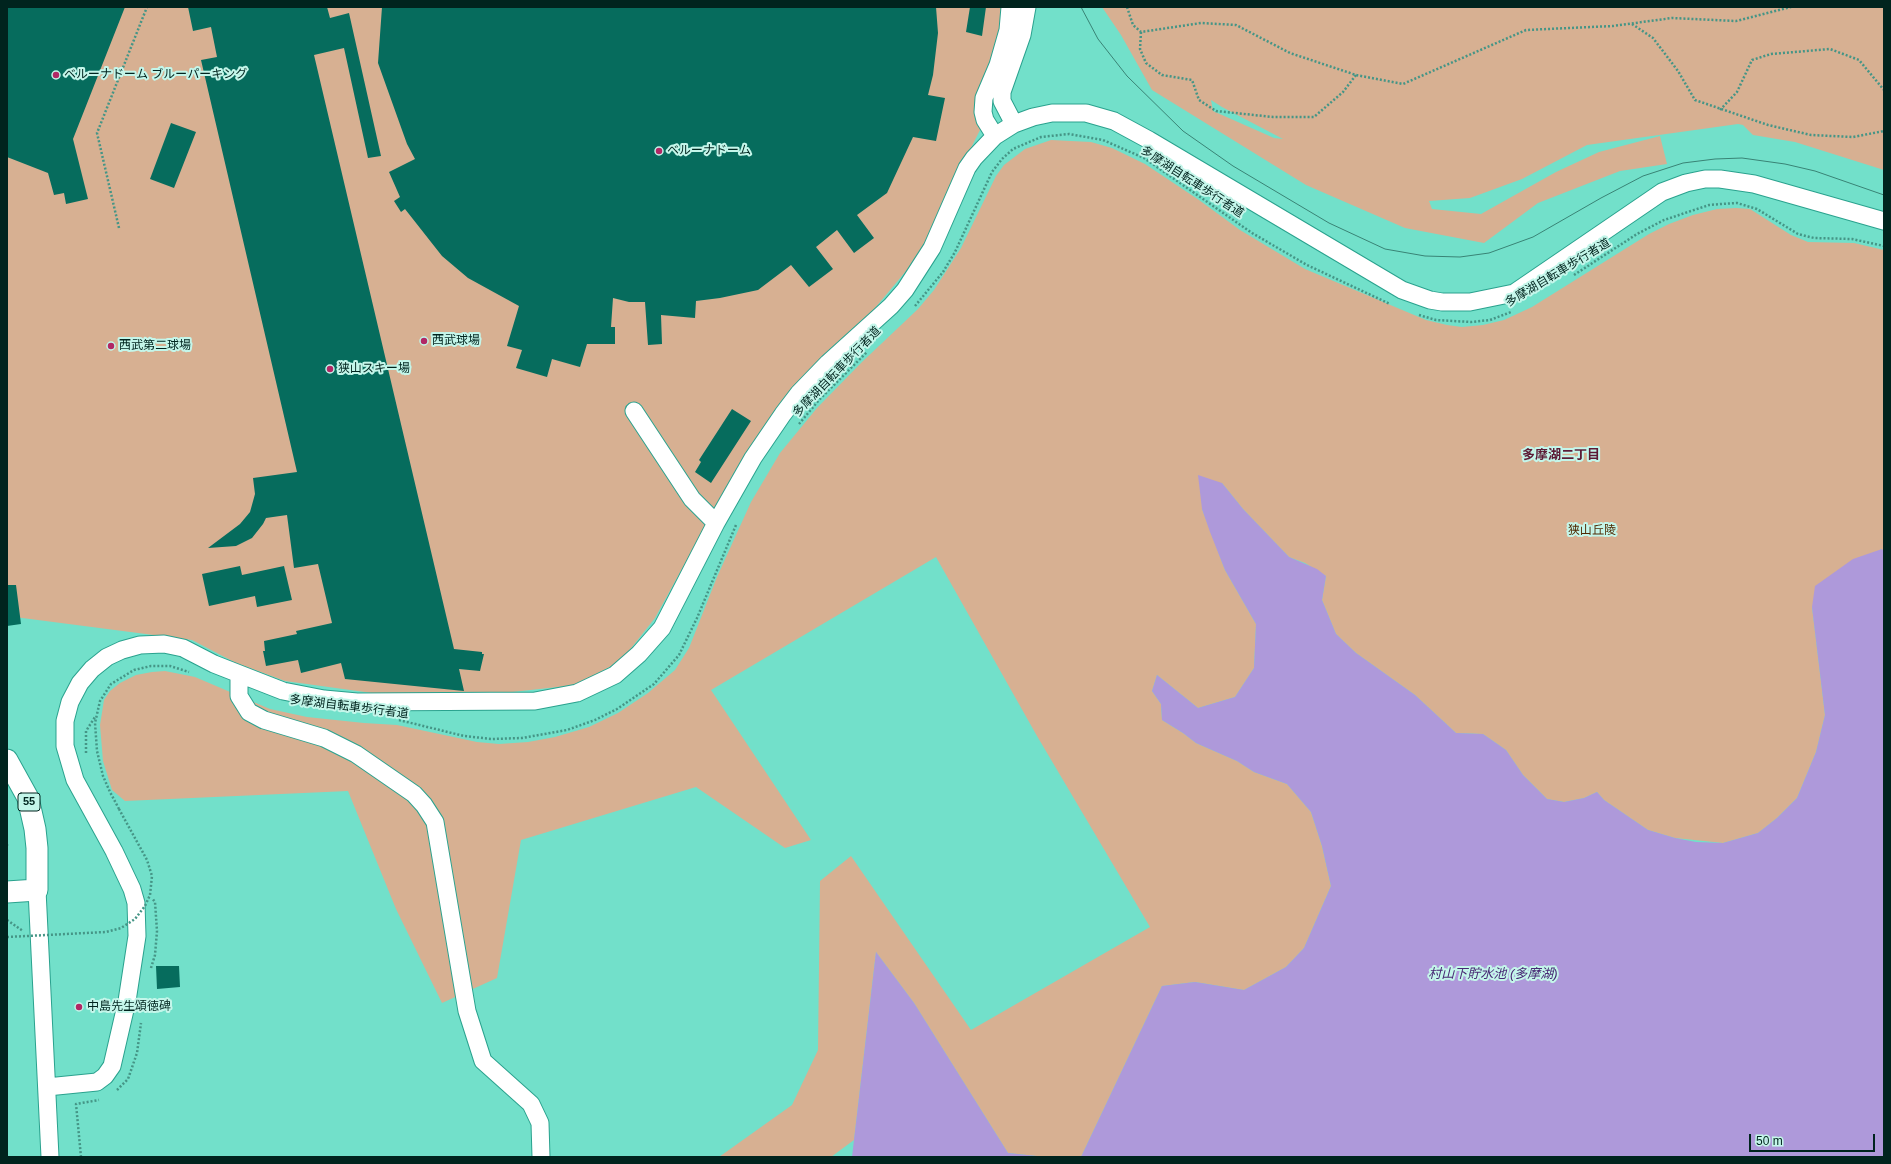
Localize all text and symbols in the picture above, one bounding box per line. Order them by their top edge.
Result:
place label: ベルーナドーム ブルーパーキング [64,68,247,82]
marker: ベルーナドーム ブルーパーキング [51,70,61,80]
street label: 多摩湖自転車歩行者道 [1138,143,1246,221]
place label: ベルーナドーム [667,144,751,158]
marker: ベルーナドーム [654,146,664,156]
street label: 多摩湖自転車歩行者道 [1503,236,1613,310]
street label: 多摩湖自転車歩行者道 [790,324,884,420]
place label: 西武球場 [432,334,480,348]
marker: 西武球場 [419,336,429,346]
place label: 西武第二球場 [119,339,191,353]
marker: 西武第二球場 [106,341,116,351]
place label: 狭山スキー場 [338,362,410,376]
marker: 狭山スキー場 [325,364,335,374]
district label: 多摩湖二丁目 [1522,447,1600,463]
park label: 狭山丘陵 [1568,524,1616,538]
street label: 多摩湖自転車歩行者道 [289,693,409,721]
road number: 55 [18,793,40,811]
water label: 村山下貯水池 (多摩湖) [1428,966,1558,982]
place label: 中島先生頌徳碑 [87,1000,171,1014]
marker: 中島先生頌徳碑 [74,1002,84,1012]
scale bar [1751,1126,1877,1152]
text: 50 m [1756,1134,1783,1148]

